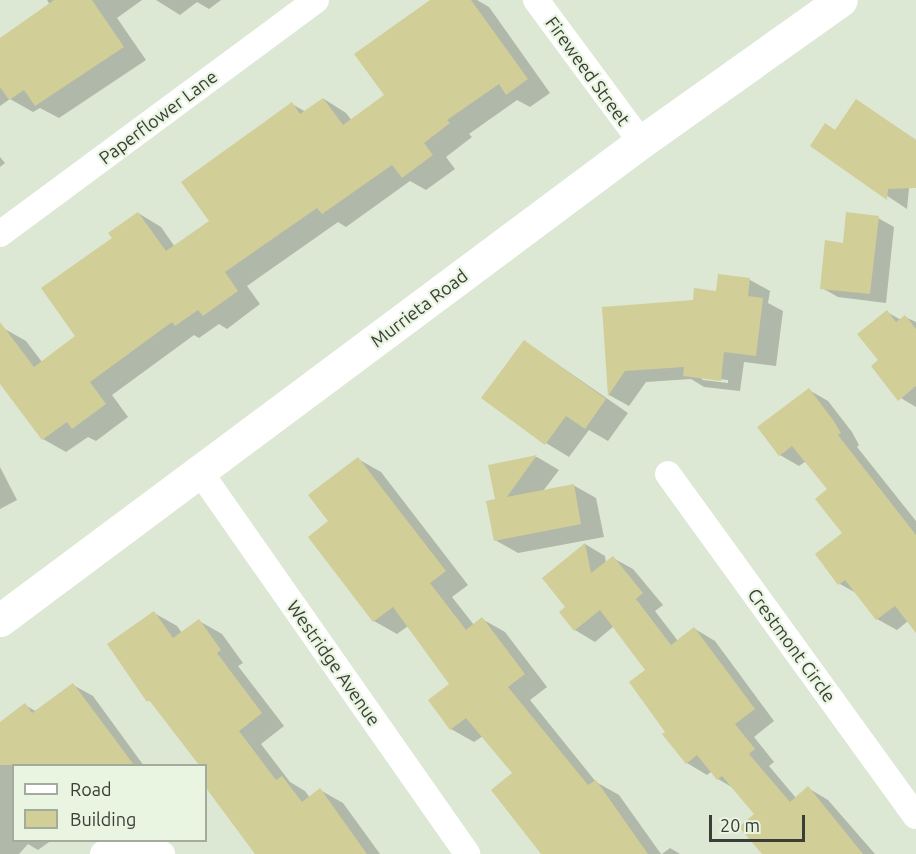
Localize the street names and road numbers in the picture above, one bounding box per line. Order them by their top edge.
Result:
street label: Fireweed Street [541,12,635,130]
street label: Paperflower Lane [95,65,221,169]
street label: Murrieta Road [366,265,472,351]
street label: Crestmont Circle [743,584,841,706]
street label: Westridge Avenue [283,596,385,730]

